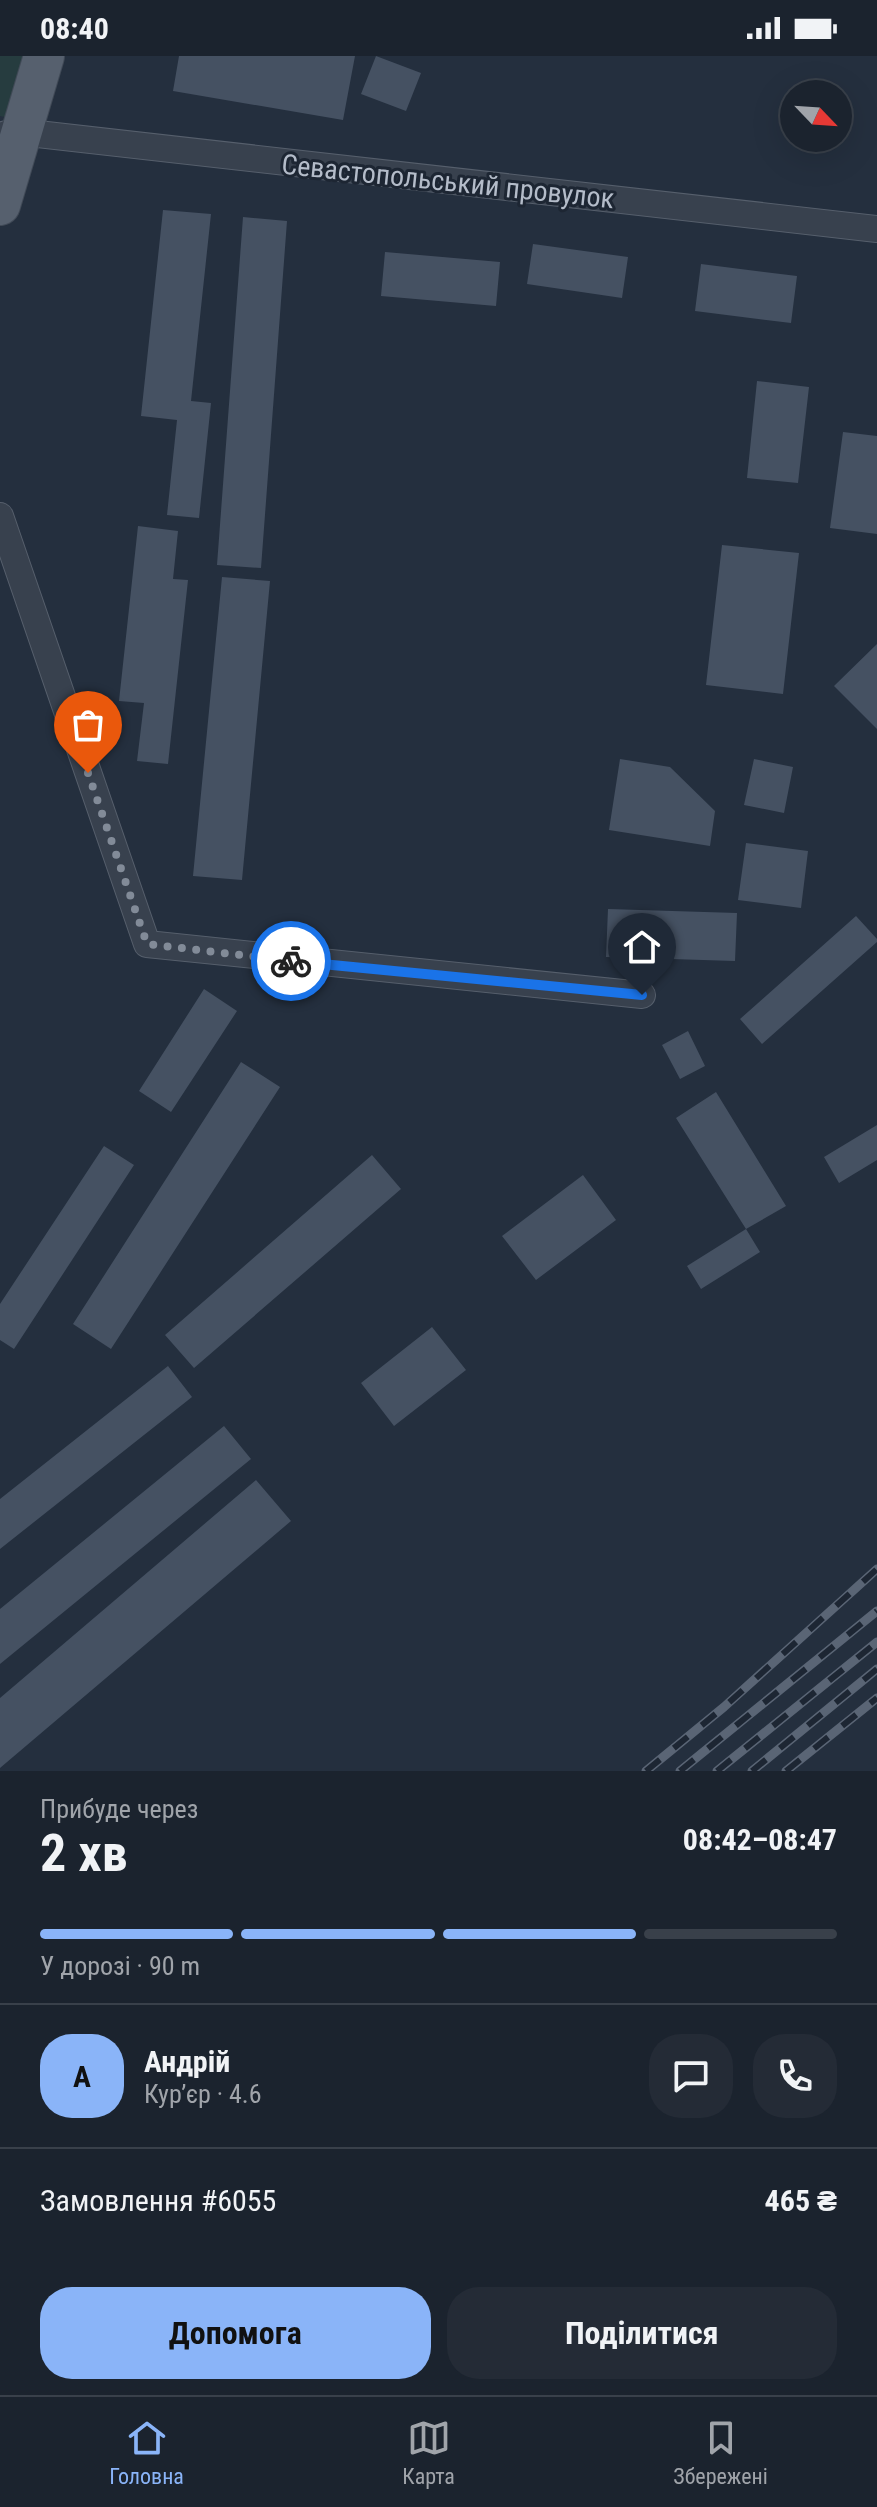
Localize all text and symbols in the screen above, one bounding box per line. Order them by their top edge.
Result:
text: 08:40 [40,11,109,46]
north arrow [780,80,852,152]
map controls [780,80,852,152]
street label: Севастопольський провулок [280,148,616,215]
pin [54,691,122,773]
icon: bag [66,703,110,747]
pin [608,913,676,995]
courier [251,921,331,1001]
icon: home [620,925,664,969]
icon: bike [269,939,313,983]
text: Прибуде через [40,1794,198,1824]
text: 08:42–08:47 [683,1822,837,1857]
text: 2 хв [40,1823,128,1884]
text: У дорозі · 90 m [40,1951,200,1981]
button: chat [649,2034,733,2118]
button: phone [753,2034,837,2118]
text: Андрій [144,2044,230,2079]
text: А [73,2059,91,2094]
text: Кур’єр · 4.6 [144,2079,262,2109]
text: Замовлення #6055 [40,2183,276,2218]
text: 465 ₴ [765,2183,837,2218]
button: Допомога [40,2287,431,2379]
button: Поділитися [447,2287,837,2379]
tab: Головна [109,2416,184,2489]
tab: Карта [402,2416,455,2489]
tab: Збережені [673,2416,768,2489]

